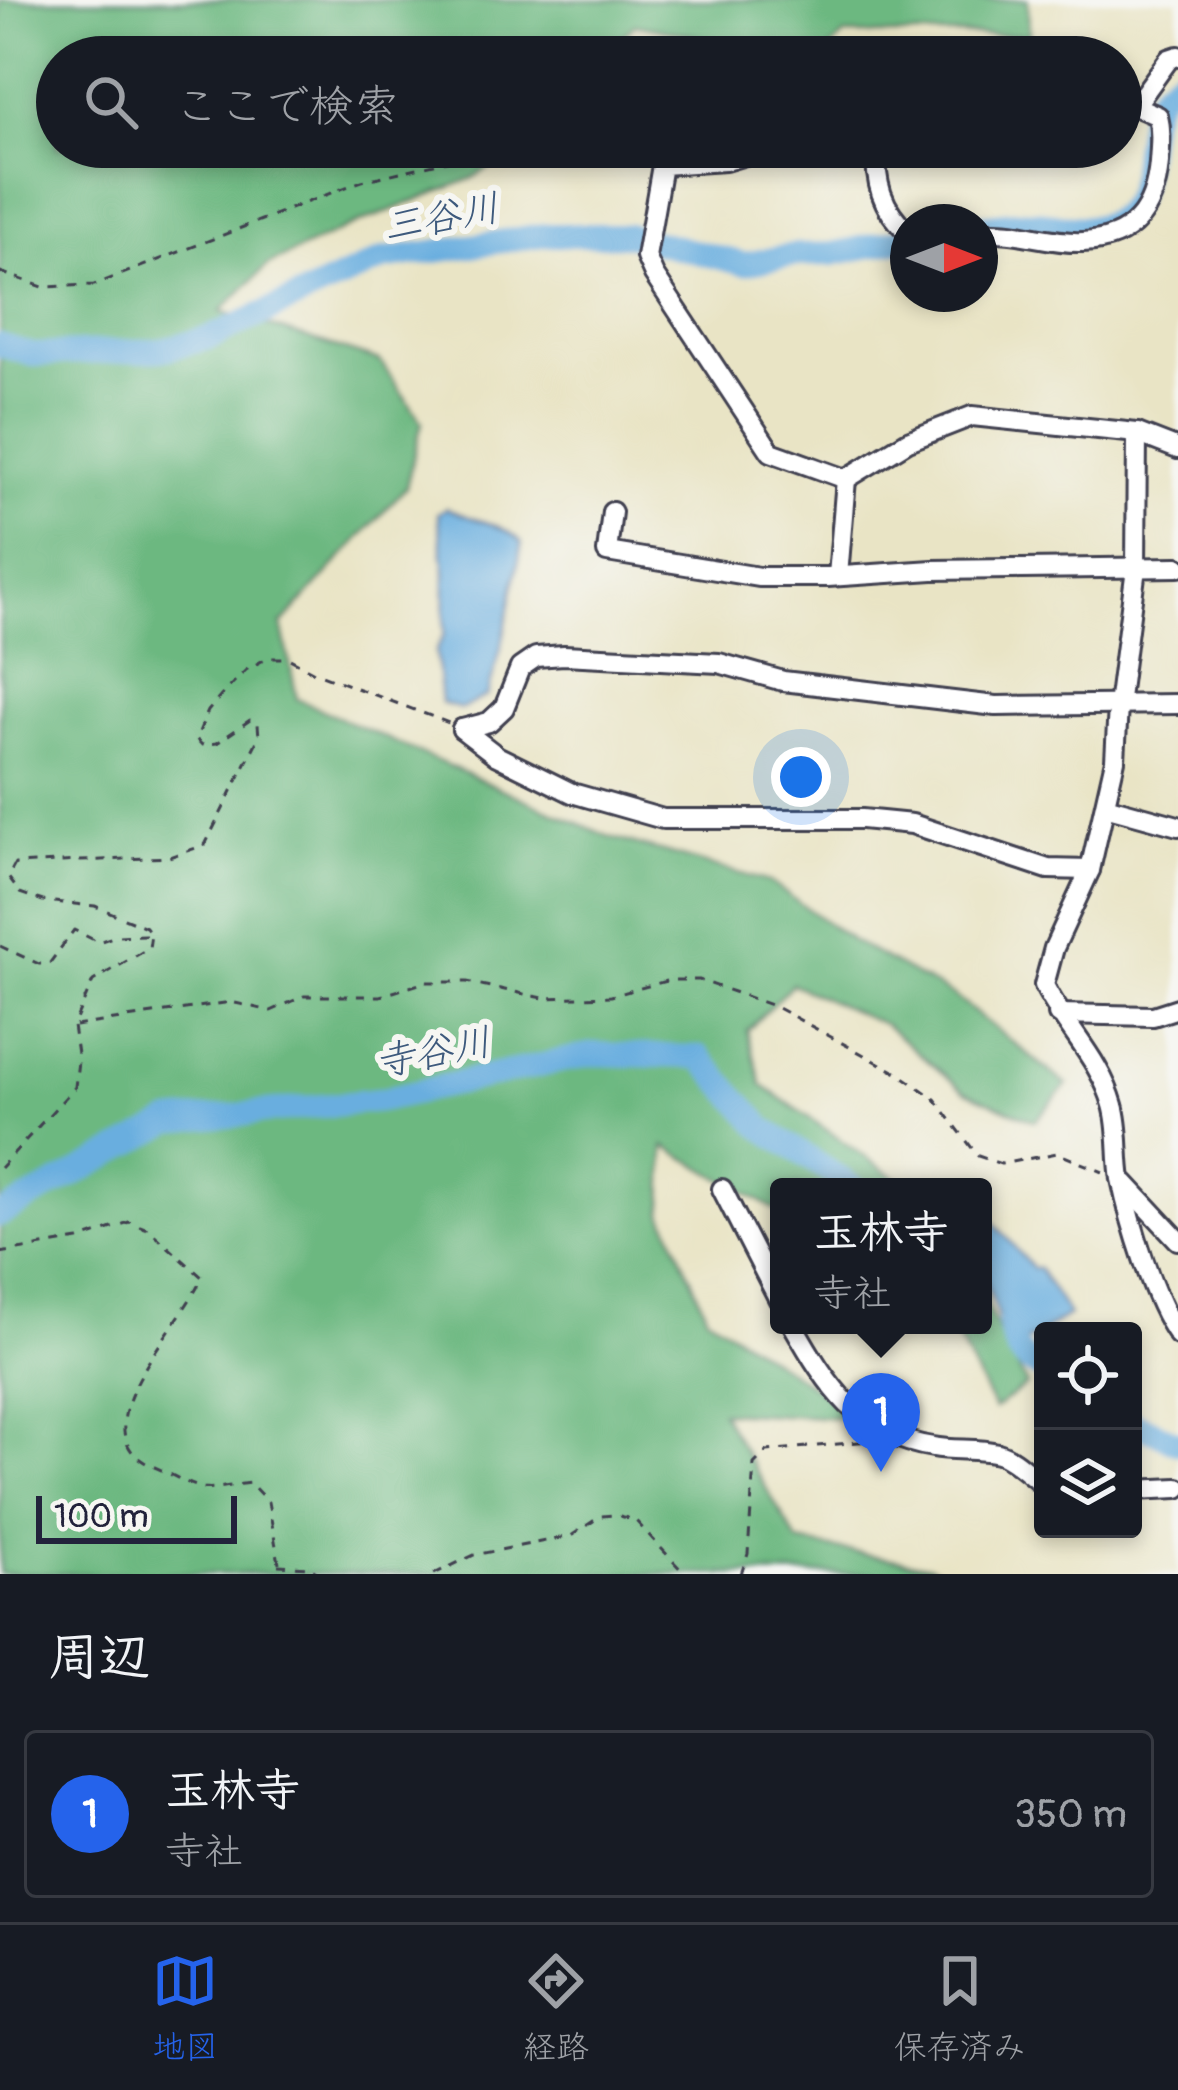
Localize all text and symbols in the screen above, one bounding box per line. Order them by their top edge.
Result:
search box [36,36,1142,168]
icon: search [78,69,144,135]
text: ここで検索 [174,79,399,135]
water label: 三谷川 [379,183,503,252]
north arrow [890,204,998,312]
your location [771,747,831,807]
water label: 寺谷川 [371,1017,495,1088]
popup [770,1178,992,1334]
text: 玉林寺 [813,1205,949,1261]
text: 寺社 [813,1269,892,1318]
map controls [1034,1322,1142,1538]
button: locate [1034,1322,1142,1430]
pin: 1 [842,1373,920,1472]
button: layers [1034,1430,1142,1538]
scale bar [36,1490,237,1543]
text: 100 m [54,1496,148,1537]
text: 周辺 [48,1626,150,1690]
text: 玉林寺 [165,1763,300,1819]
text: 1 [82,1790,98,1839]
text: 350 m [1014,1790,1127,1839]
text: 寺社 [165,1827,243,1876]
tab: 地図 [152,1948,218,2068]
tab: 経路 [523,1948,589,2068]
tab: 保存済み [894,1948,1026,2068]

